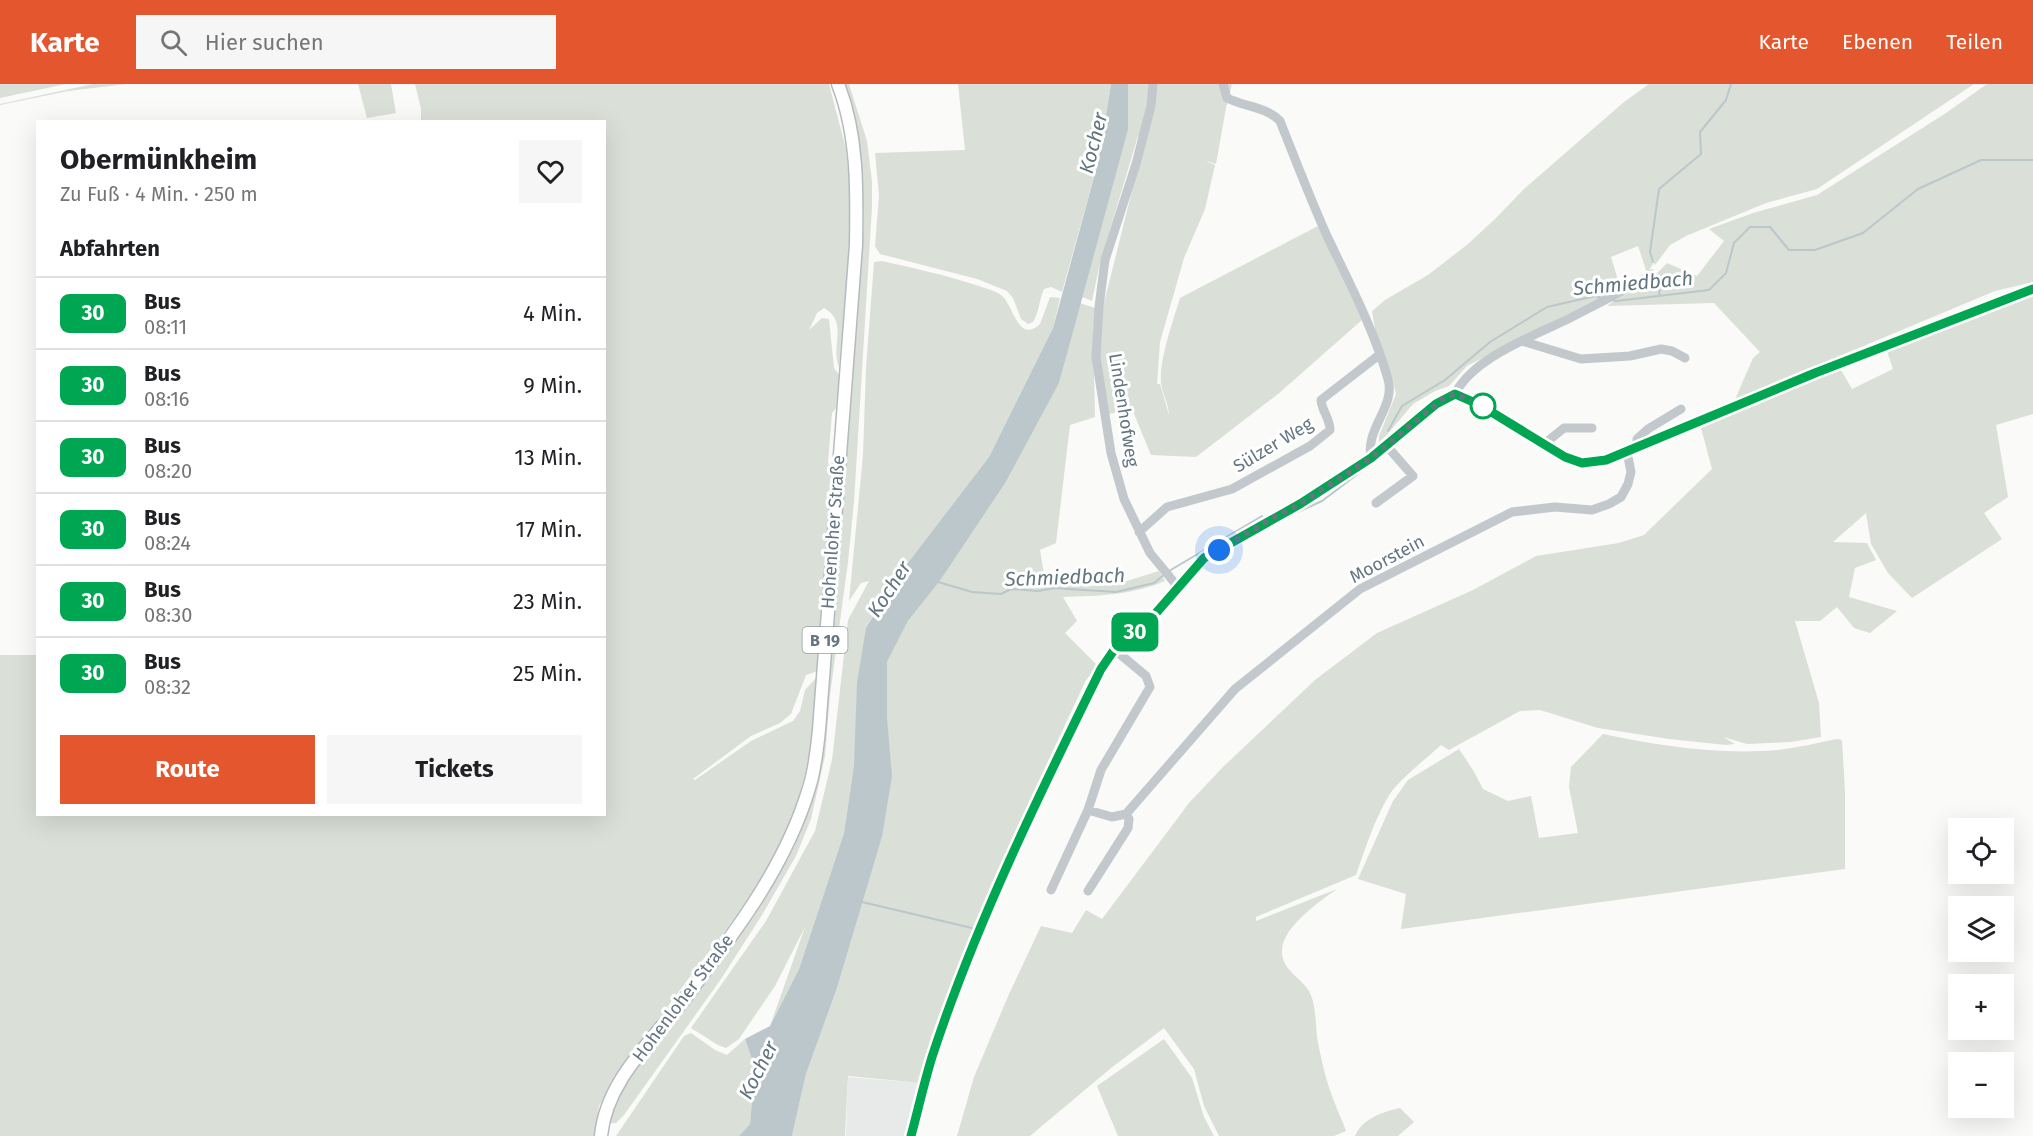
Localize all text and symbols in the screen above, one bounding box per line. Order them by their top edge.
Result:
search box [136,15,556,69]
text: Karte [30,26,100,59]
icon: search [157,26,190,59]
text: Hier suchen [205,29,324,56]
text: Karte [1758,29,1809,55]
text: Ebenen [1842,29,1913,55]
text: Teilen [1946,29,2003,55]
water label: Kocher [1074,109,1112,176]
button: heart [519,140,582,203]
text: Obermünkheim [60,143,257,176]
text: Zu Fuß · 4 Min. · 250 m [60,182,258,206]
text: Abfahrten [60,235,160,262]
water label: Schmiedbach [1571,266,1694,300]
text: Bus [144,288,181,315]
text: 30 [81,300,105,326]
text: 4 Min. [523,300,582,327]
text: 08:11 [144,315,187,339]
street label: Lindenhofweg [1104,352,1144,469]
text: Bus [144,360,181,387]
text: 30 [81,372,105,398]
text: 9 Min. [523,372,582,399]
text: 08:16 [144,387,190,411]
unlabelled marker [1470,393,1496,419]
street label: Sülzer Weg [1229,412,1317,477]
text: Bus [144,432,181,459]
text: 30 [81,444,105,470]
text: 13 Min. [514,444,582,471]
street label: Hohenloher Straße [817,454,849,610]
text: 08:20 [144,459,192,483]
text: Bus [144,504,181,531]
text: 30 [81,516,105,542]
text: 17 Min. [515,516,582,543]
street label: Moorstein [1346,530,1428,588]
text: 08:24 [144,531,191,555]
your location [1204,535,1234,565]
water label: Kocher [862,555,917,622]
water label: Schmiedbach [1003,563,1126,591]
text: Bus [144,576,181,603]
text: 30 [81,588,105,614]
text: 23 Min. [513,588,582,615]
text: 08:30 [144,603,192,627]
line badge: 30 [1108,612,1162,652]
text: 30 [1123,619,1147,645]
road number: B 19 [802,627,848,653]
text: Bus [144,648,181,675]
text: 30 [81,660,105,686]
text: 25 Min. [513,660,582,687]
text: 08:32 [144,675,191,699]
button: Route [60,735,315,804]
button: Tickets [327,735,582,804]
map controls [1948,818,2014,1118]
button: locate [1948,818,2014,884]
button: layers [1948,896,2014,962]
street label: Hohenloher Straße [628,930,738,1066]
button: + [1948,974,2014,1040]
water label: Kocher [733,1036,783,1103]
button: − [1948,1052,2014,1118]

